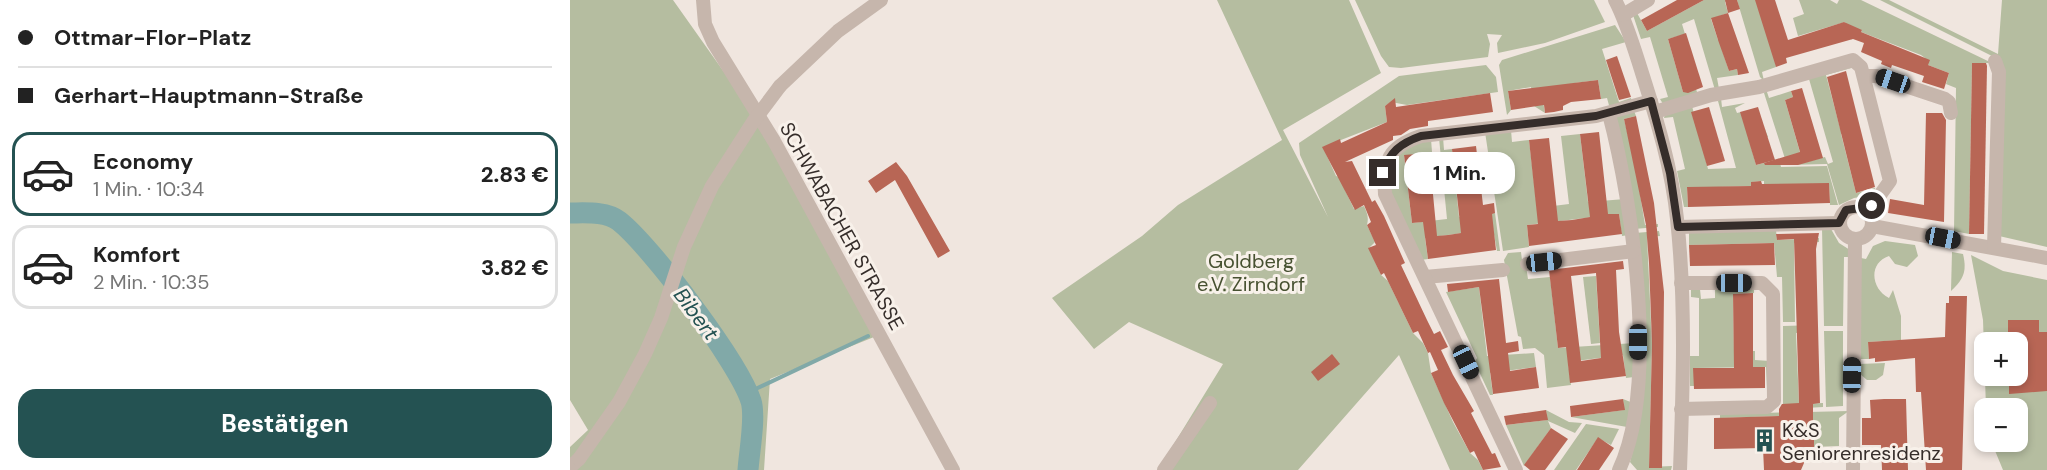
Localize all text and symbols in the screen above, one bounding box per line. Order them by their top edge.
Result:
text: Ottmar-Flor-Platz [54,23,251,52]
car [1873,67,1913,95]
text: Gerhart-Hauptmann-Straße [54,81,364,110]
street label: SCHWABACHER STRASSE [774,117,910,335]
icon: car [21,147,75,201]
text: Economy [93,147,193,176]
callout: 1 Min. [1404,152,1515,194]
route end [1369,159,1396,186]
text: 2.83 € [481,160,549,189]
text: 1 Min. [1433,160,1486,186]
text: 1 Min. · 10:34 [93,176,204,202]
route start [1858,192,1885,219]
car [1924,226,1962,250]
icon: car [21,240,75,294]
text: Komfort [93,240,180,269]
park label: Goldberg e.V. Zirndorf [1197,248,1305,297]
car [1525,251,1563,273]
text: 3.82 € [481,253,549,282]
text: 2 Min. · 10:35 [93,269,209,295]
car [1716,274,1752,292]
water label: Bibert [667,282,725,347]
car [1629,324,1647,360]
map controls [1974,332,2028,452]
button: + [1974,332,2028,386]
car [1450,342,1482,382]
car [1843,357,1861,393]
button: Bestätigen [18,389,552,458]
button: − [1974,398,2028,452]
place label: K&S Seniorenresidenz [1782,417,1941,466]
building icon: K&S Seniorenresidenz [1751,428,1777,454]

